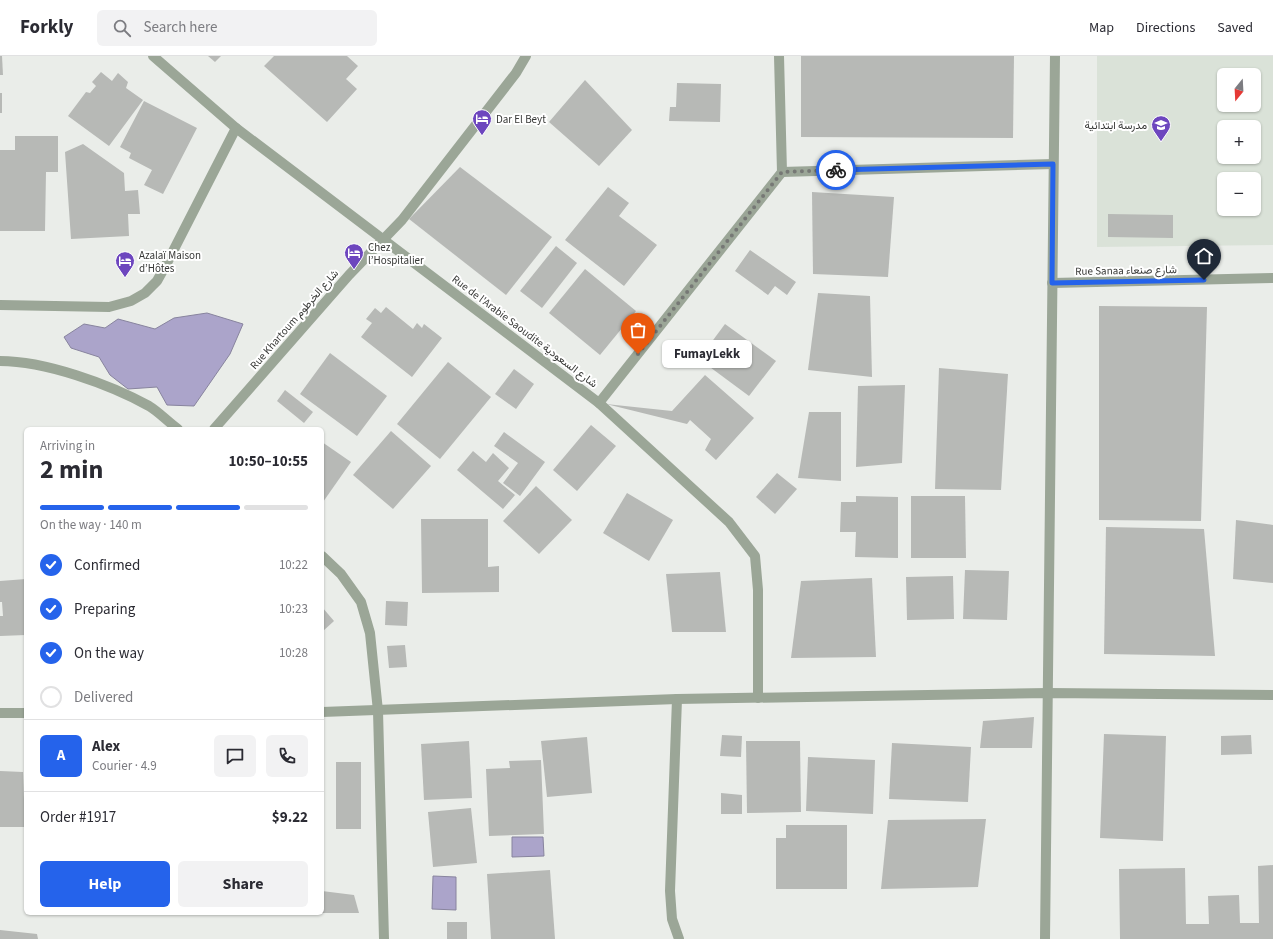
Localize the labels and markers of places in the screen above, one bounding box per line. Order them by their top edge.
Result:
hotel icon: Dar El Beyt [471,108,493,136]
place label: Dar El Beyt [496,112,546,127]
school or university icon: مدرسة ابتدائية [1150,114,1172,142]
place label: مدرسة ابتدائية [1085,118,1147,133]
pin [1187,239,1221,280]
place label: Chez l’Hospitalier [368,240,424,268]
hotel icon: Chez l’Hospitalier [343,242,365,270]
place label: Azalaï Maison d’Hôtes [139,248,201,276]
hotel icon: Azalaï Maison d’Hôtes [114,250,136,278]
pin [621,313,655,354]
callout: FumayLekk [662,340,752,368]

